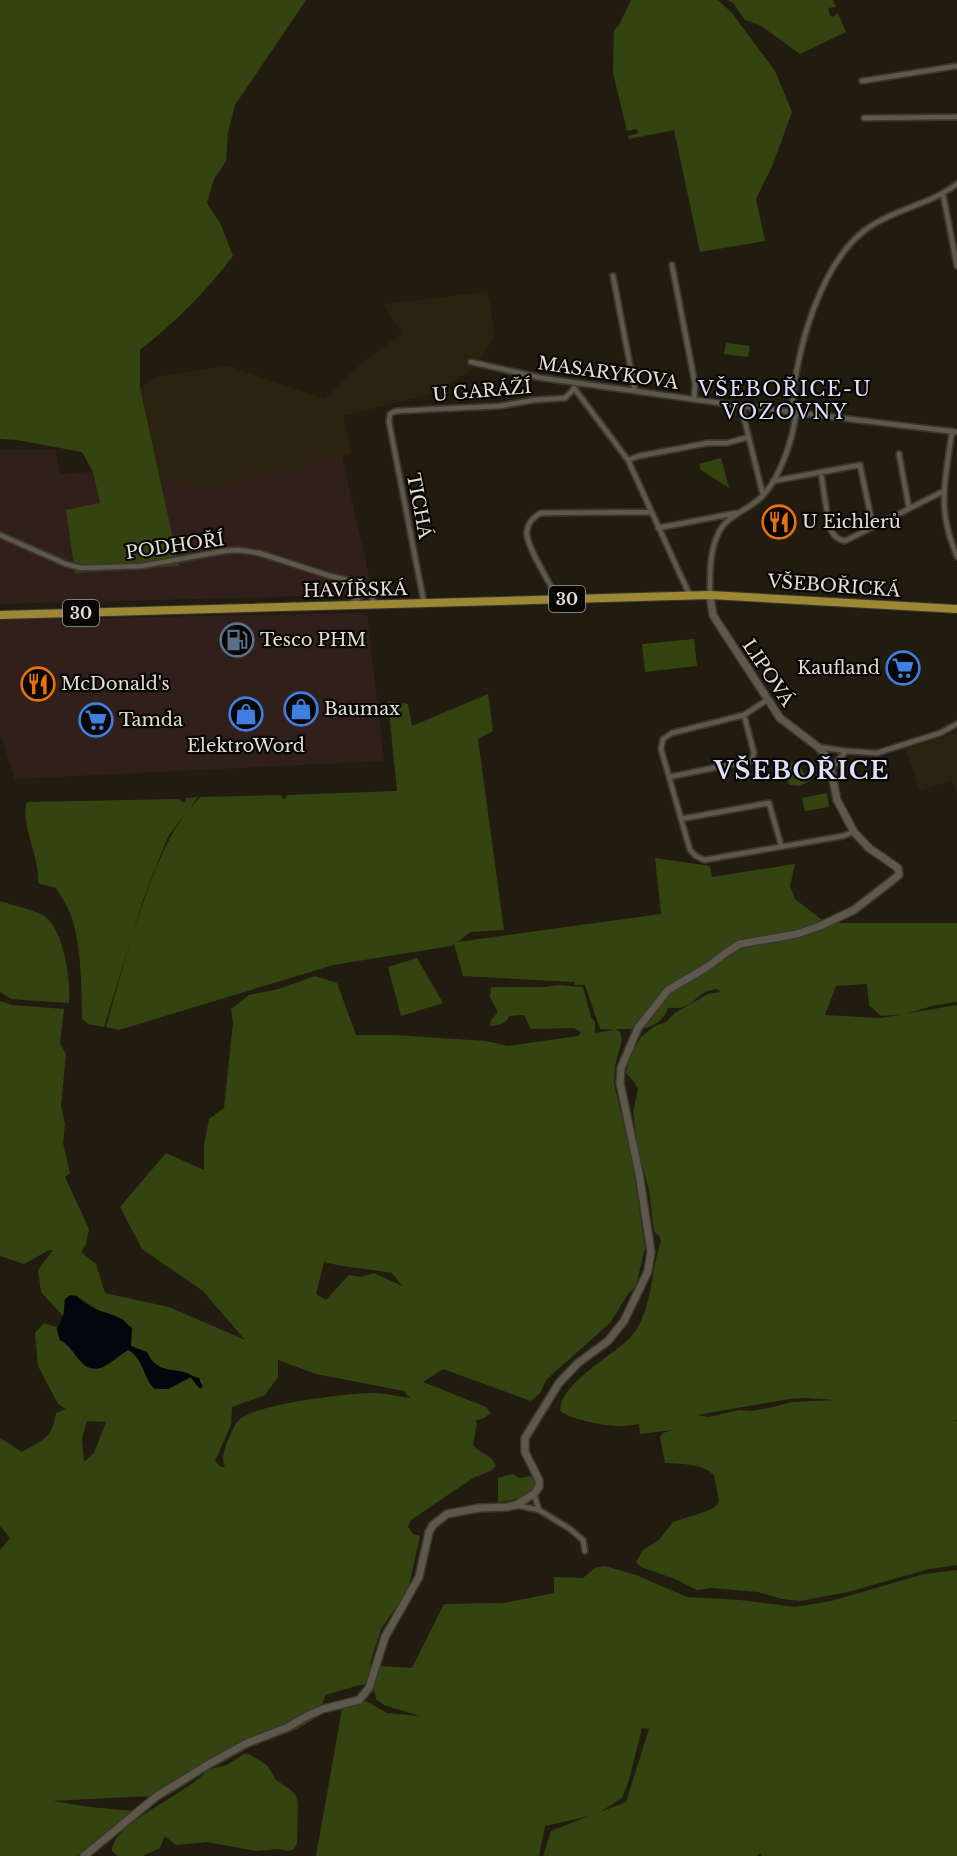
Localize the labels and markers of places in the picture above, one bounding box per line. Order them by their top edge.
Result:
restaurant icon: U Eichlerů [761,504,797,540]
place label: U Eichlerů [802,511,901,533]
fuel station icon: Tesco PHM [219,622,255,658]
place label: Tesco PHM [260,629,366,651]
supermarket icon: Kaufland [885,650,921,686]
place label: Kaufland [797,657,880,679]
restaurant icon: McDonald's [20,666,56,702]
place label: McDonald's [61,673,170,695]
shop icon: Baumax [283,691,319,727]
shop icon: ElektroWord [228,696,264,732]
place label: Baumax [324,698,400,720]
supermarket icon: Tamda [78,702,114,738]
place label: Tamda [119,709,183,731]
place label: ElektroWord [187,735,305,757]

